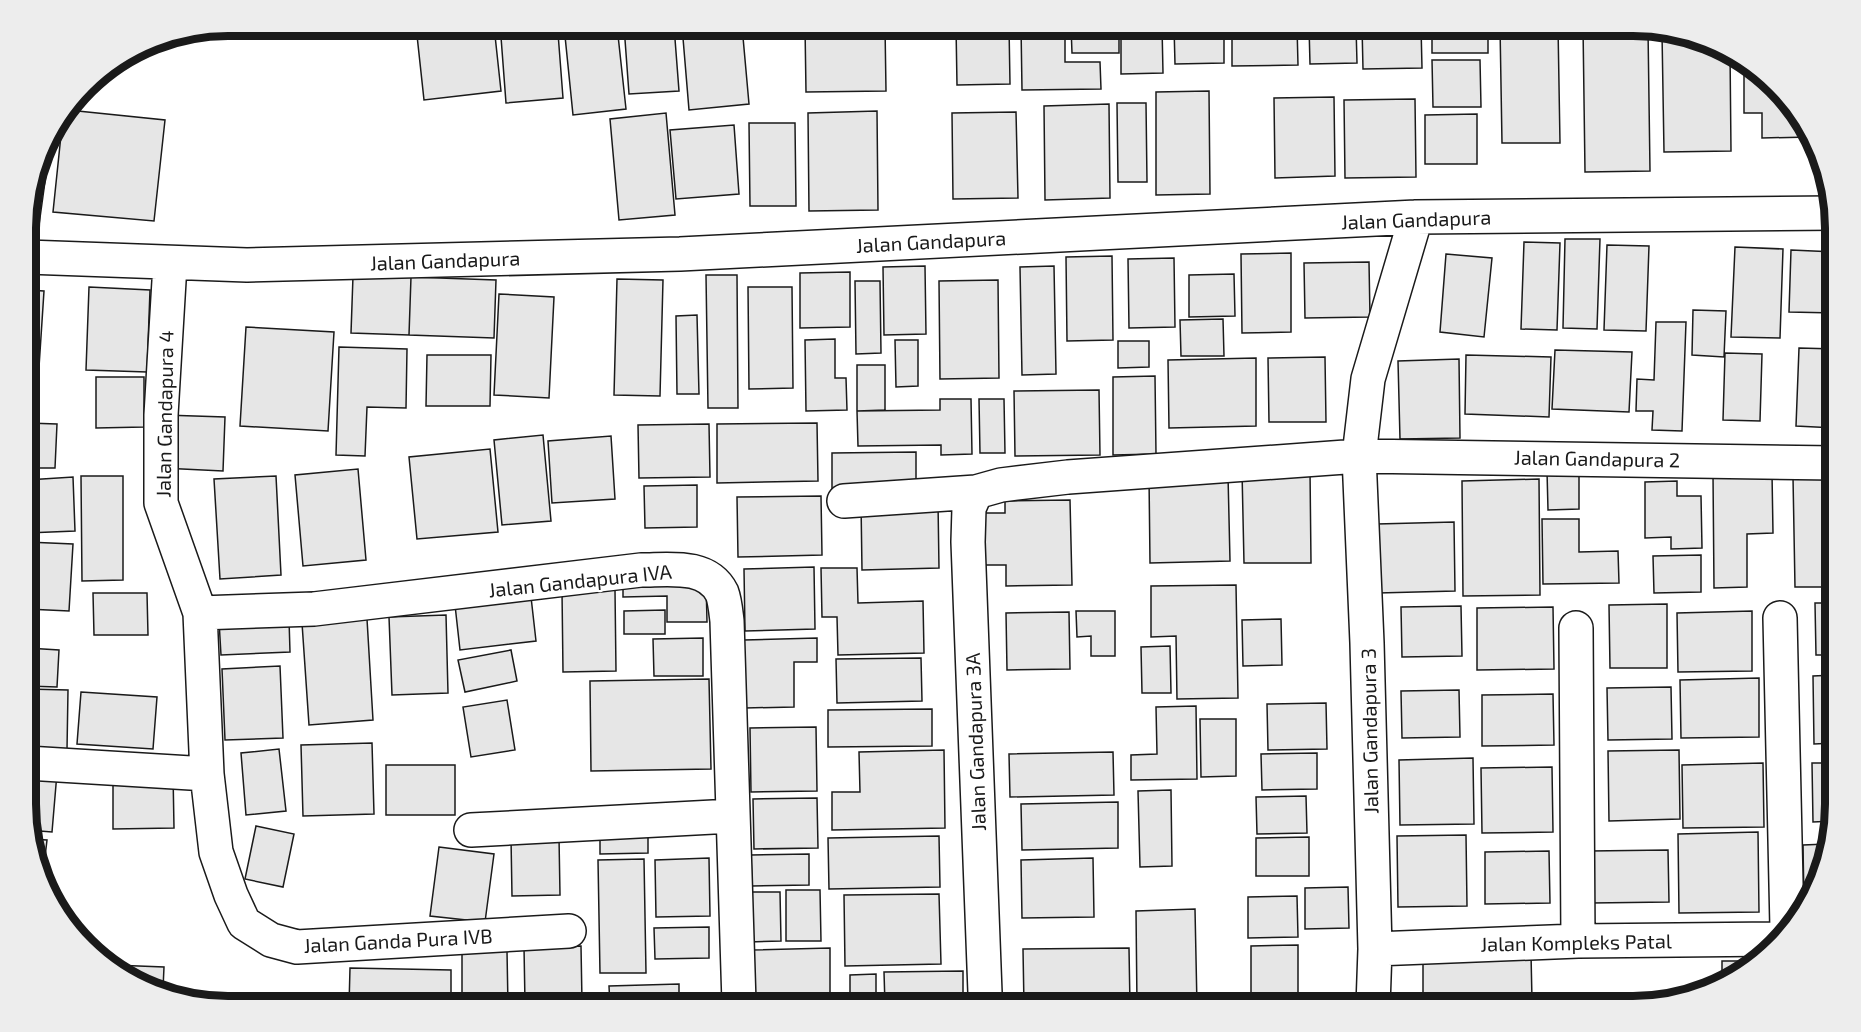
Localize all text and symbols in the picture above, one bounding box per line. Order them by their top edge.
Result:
street label: Jalan Gandapura [1340,204,1492,234]
street label: Jalan Gandapura [855,225,1007,257]
street label: Jalan Gandapura [369,245,521,275]
street label: Jalan Gandapura 4 [151,330,177,498]
street label: Jalan Gandapura 2 [1514,445,1680,471]
street label: Jalan Gandapura IVA [487,558,673,602]
street label: Jalan Gandapura 3 [1356,648,1382,814]
street label: Jalan Gandapura 3A [960,652,990,832]
street label: Jalan Ganda Pura IVB [303,923,493,957]
street label: Jalan Kompleks Patal [1480,928,1672,956]

